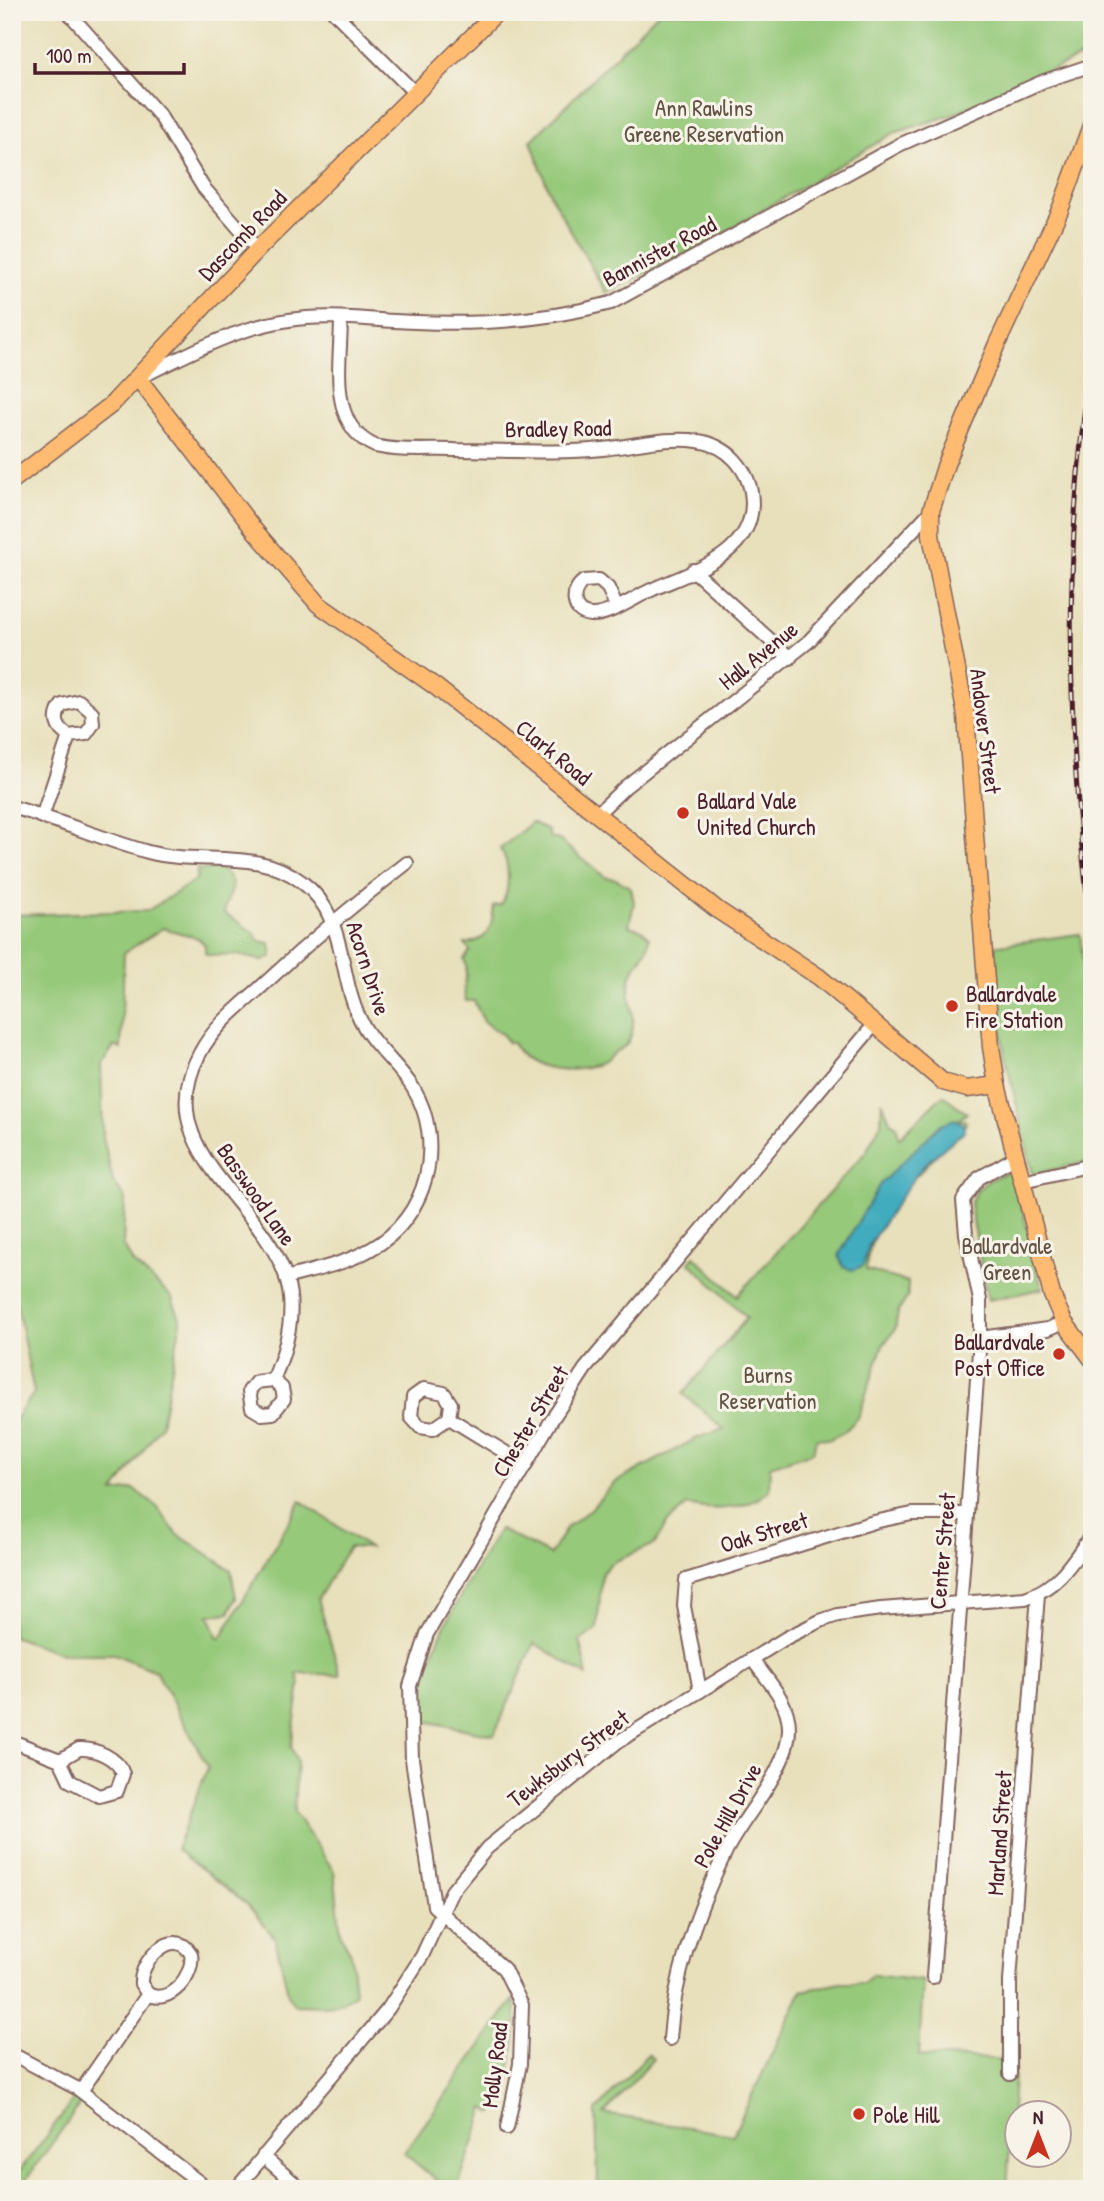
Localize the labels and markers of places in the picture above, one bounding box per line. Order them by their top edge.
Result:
place label: Ballard Vale United Church [697,785,816,842]
marker: Ballard Vale United Church [675,805,691,821]
place label: Ballardvale Fire Station [965,978,1063,1035]
marker: Ballardvale Fire Station [944,998,960,1014]
place label: Ballardvale Post Office [954,1326,1045,1383]
marker: Ballardvale Post Office [1051,1346,1067,1362]
place label: Pole Hill [873,2099,941,2130]
marker: Pole Hill [851,2106,867,2122]

